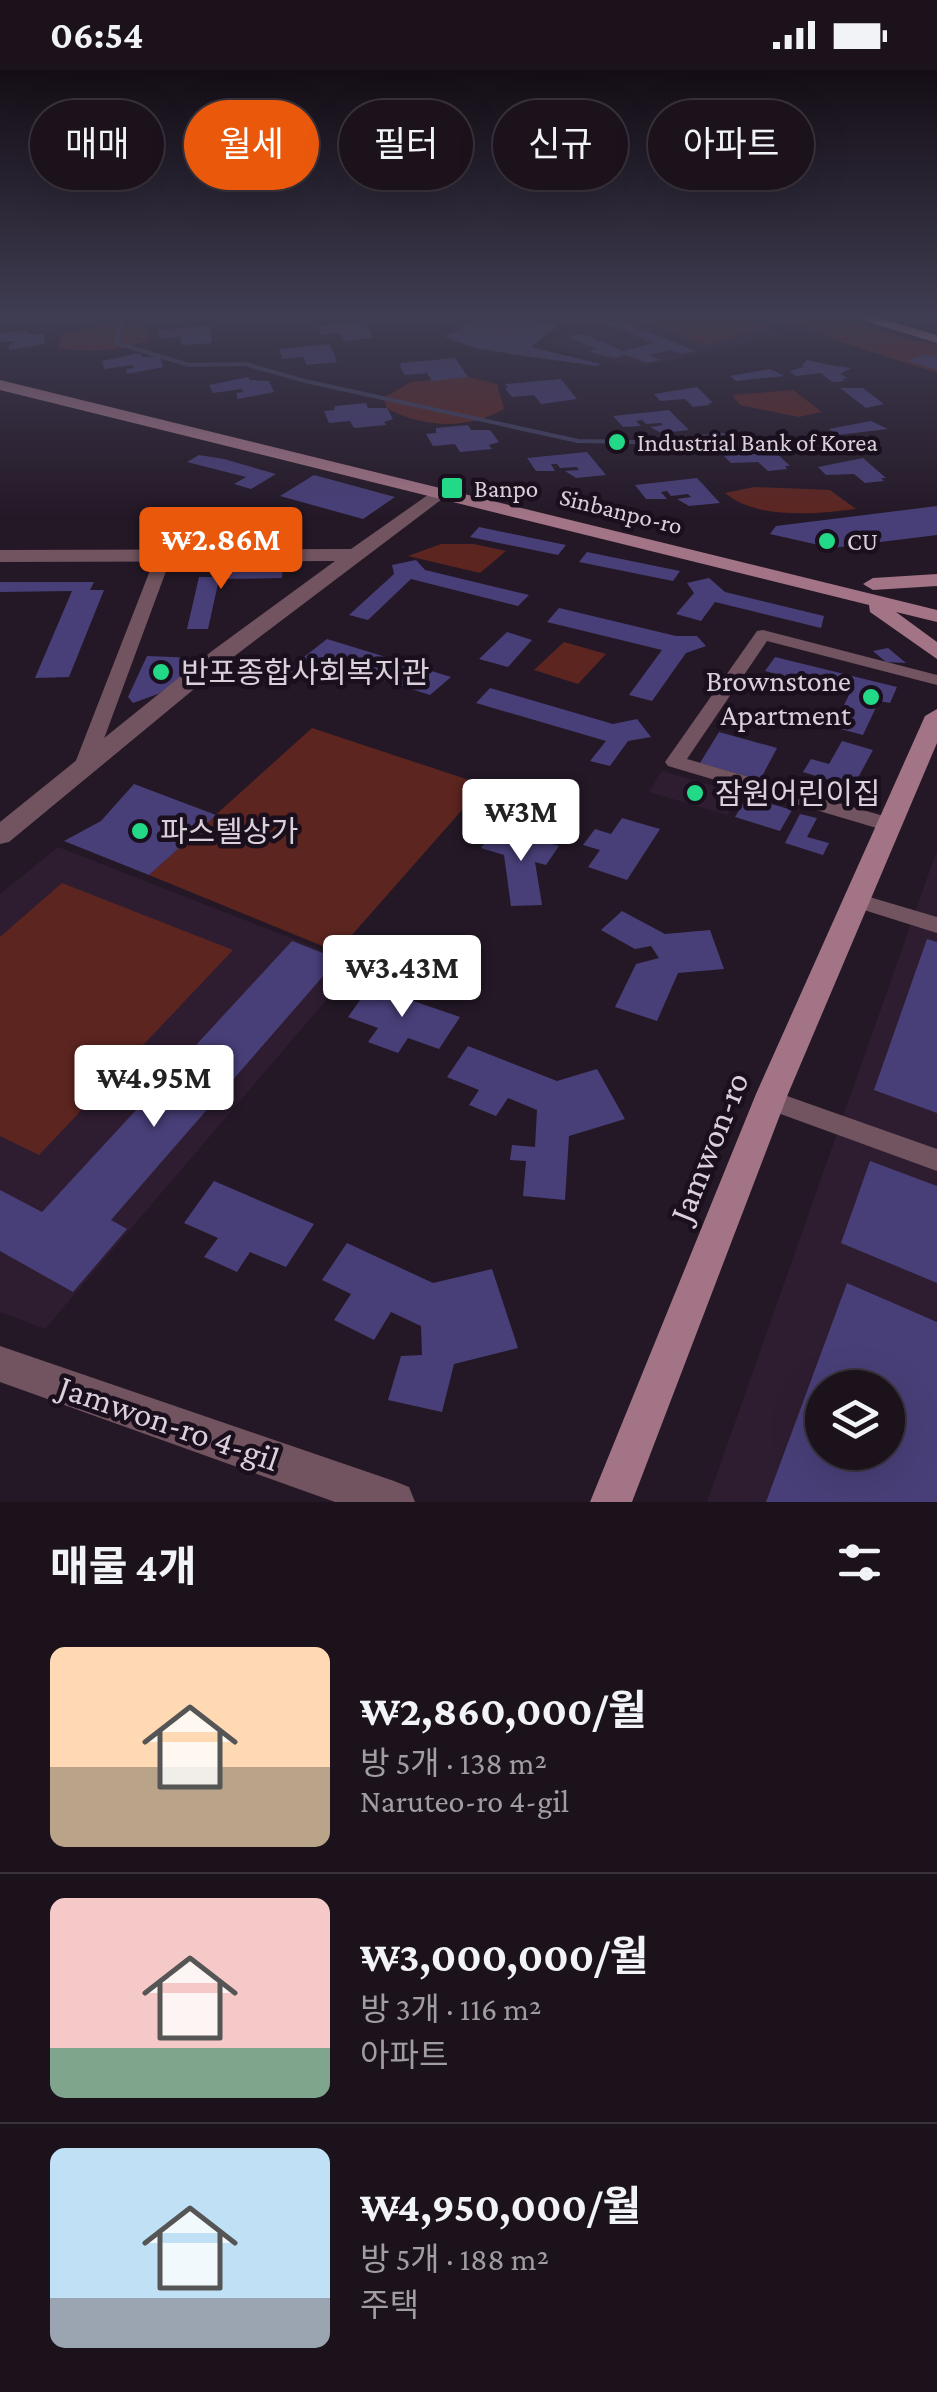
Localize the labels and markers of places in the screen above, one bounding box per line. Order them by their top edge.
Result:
place label: Industrial Bank of Korea [637,429,878,456]
marker: Industrial Bank of Korea [606,431,628,453]
marker: Banpo [439,475,465,501]
place label: Banpo [474,475,538,503]
pin: ₩2.86M [140,507,302,592]
place label: CU [847,528,878,555]
marker: CU [816,530,838,552]
place label: 반포종합사회복지관 [181,656,429,689]
marker: 반포종합사회복지관 [150,661,172,683]
place label: Brownstone Apartment [706,664,852,732]
marker: Brownstone Apartment [860,686,882,708]
place label: 잠원어린이집 [715,777,881,810]
pin: ₩3M [473,779,569,864]
marker: 잠원어린이집 [684,782,706,804]
place label: 파스텔상가 [160,815,298,848]
marker: 파스텔상가 [129,820,151,842]
pin: ₩3.43M [321,935,483,1020]
pin: ₩4.95M [73,1045,235,1130]

